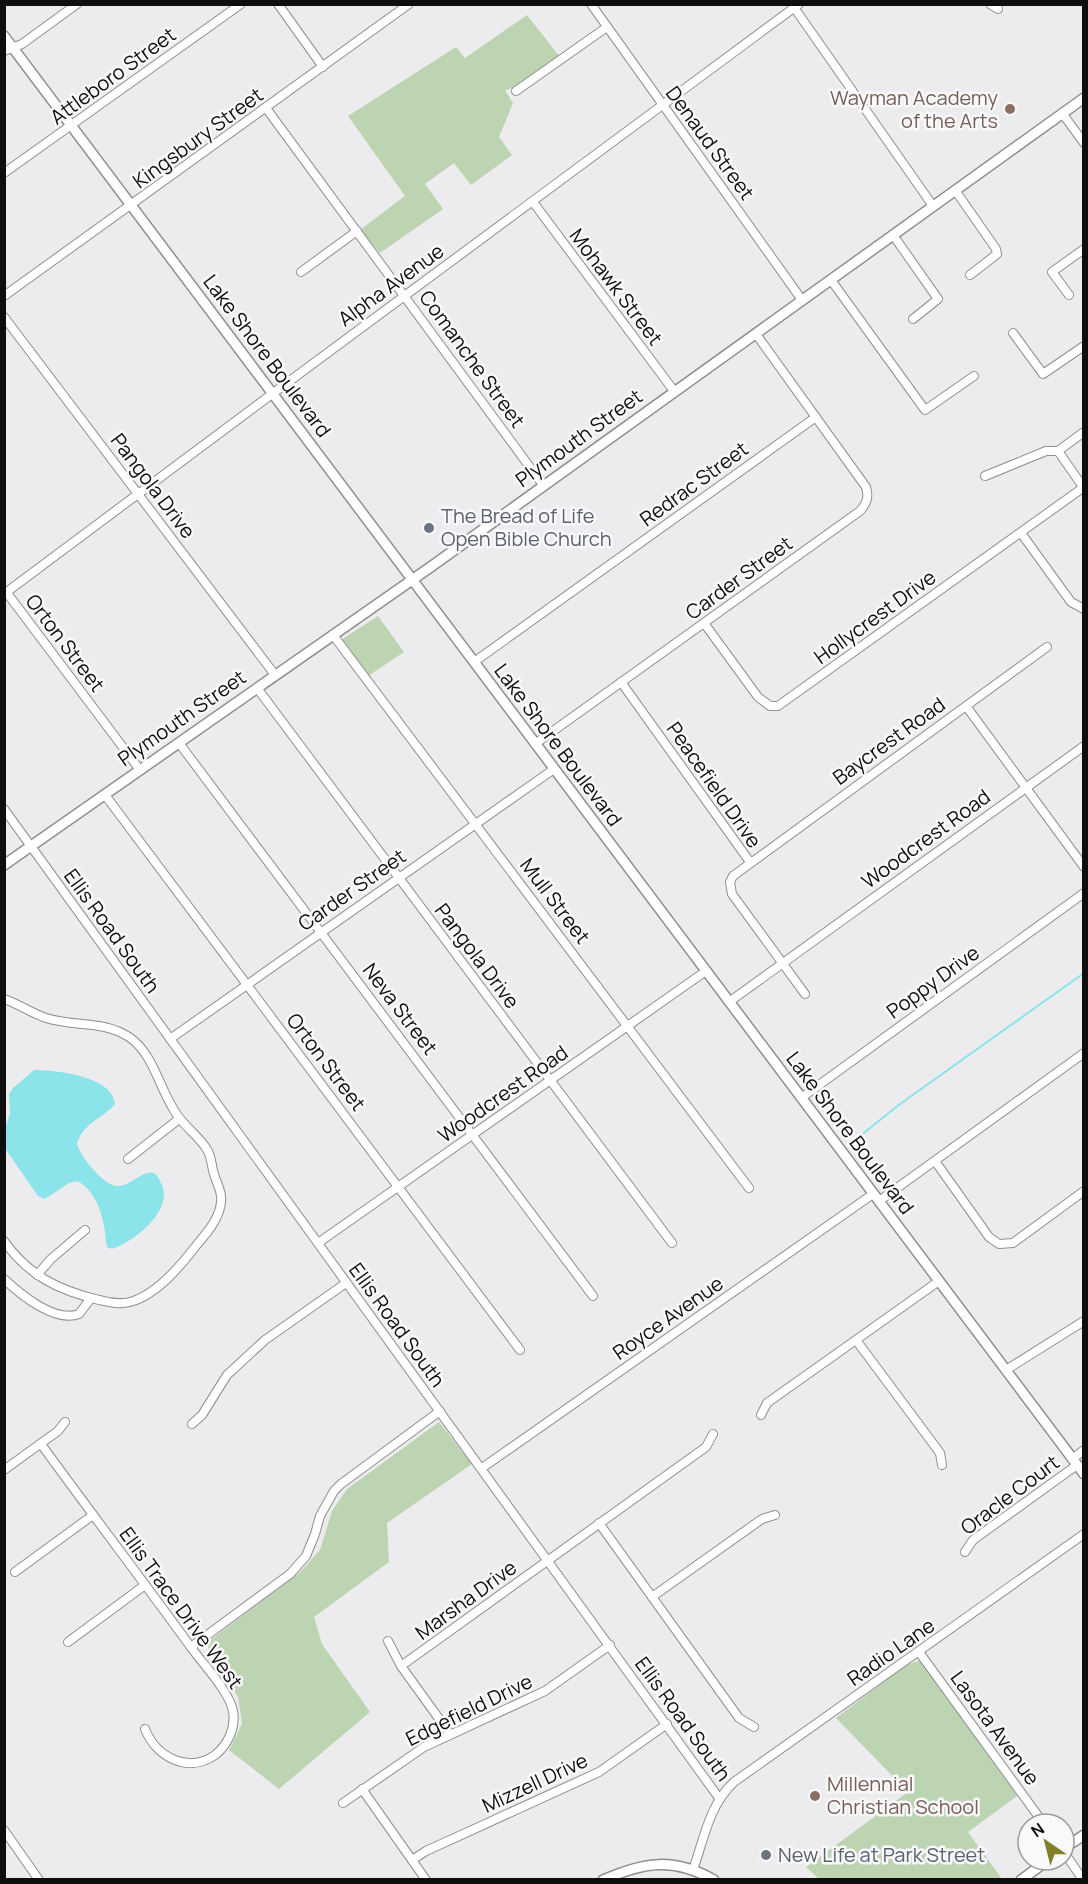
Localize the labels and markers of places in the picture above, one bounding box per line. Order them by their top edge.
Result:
place label: Wayman Academy of the Arts [830,84,998,134]
marker: Wayman Academy of the Arts [1003,102,1017,116]
place label: The Bread of Life Open Bible Church [441,502,612,552]
marker: The Bread of Life Open Bible Church [422,521,436,535]
place label: Millennial Christian School [827,1770,979,1820]
marker: Millennial Christian School [808,1789,822,1803]
place label: New Life at Park Street [778,1841,985,1868]
marker: New Life at Park Street [759,1848,773,1862]

